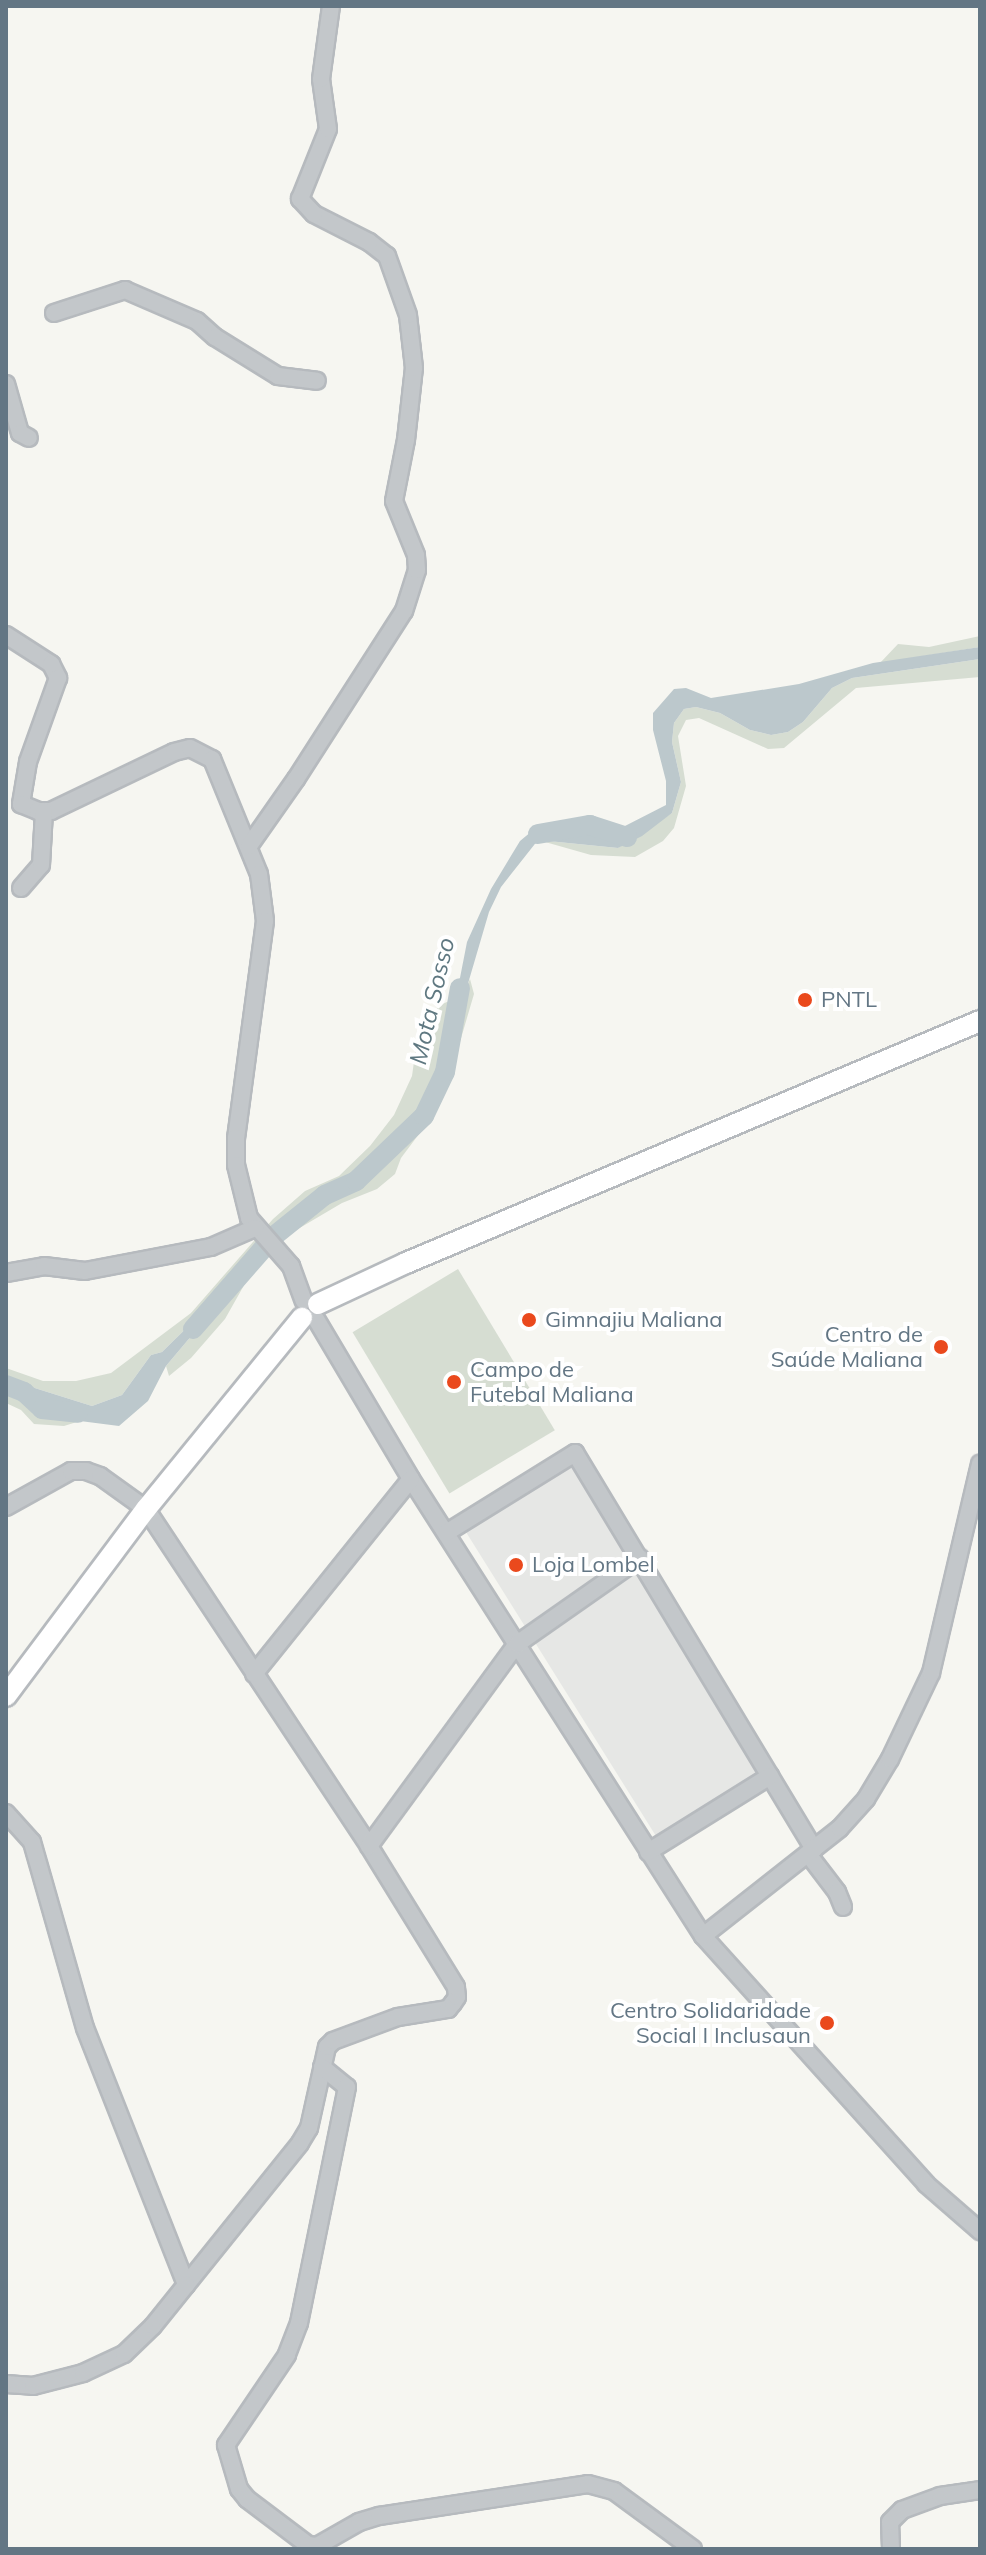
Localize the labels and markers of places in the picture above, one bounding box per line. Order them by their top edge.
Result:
place label: PNTL [821,987,877,1013]
marker: PNTL [796,991,814,1009]
place label: Gimnajiu Maliana [545,1307,722,1333]
marker: Gimnajiu Maliana [520,1311,538,1329]
place label: Centro de Saúde Maliana [771,1321,923,1372]
marker: Centro de Saúde Maliana [930,1336,952,1358]
place label: Campo de Futebal Maliana [470,1356,634,1408]
marker: Campo de Futebal Maliana [445,1373,463,1391]
place label: Loja Lombel [532,1552,655,1578]
marker: Loja Lombel [507,1556,525,1574]
place label: Centro Solidaridade Social I Inclusaun [610,1997,811,2048]
marker: Centro Solidaridade Social I Inclusaun [818,2014,836,2032]

